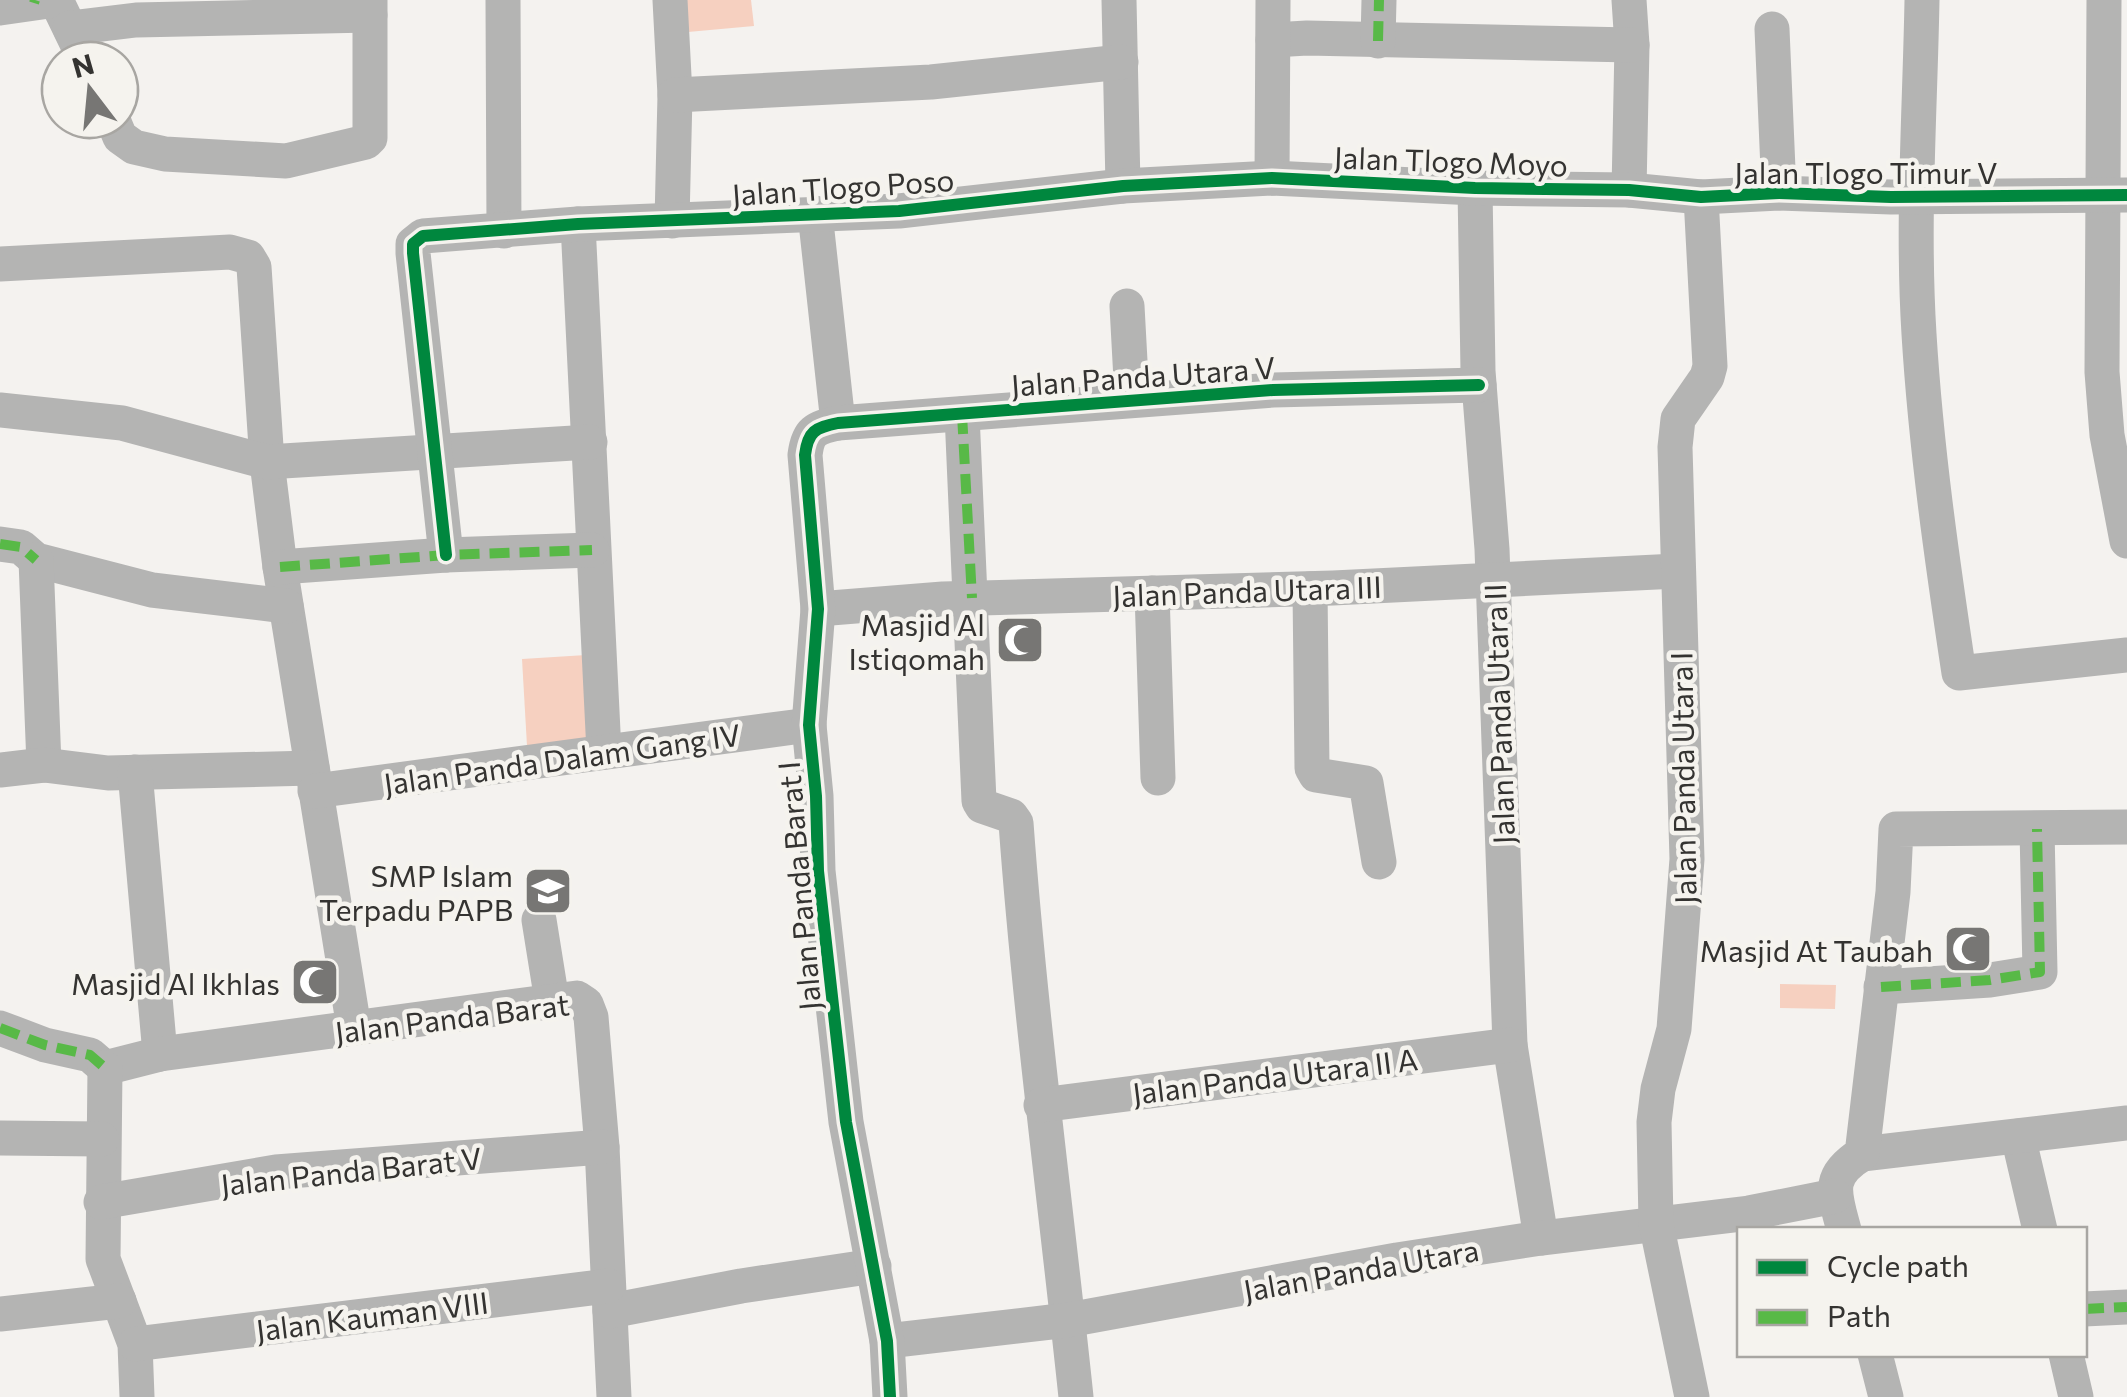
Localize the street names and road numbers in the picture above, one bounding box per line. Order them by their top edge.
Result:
street label: Jalan Tlogo Moyo [1333,137,1569,183]
street label: Jalan Tlogo Timur V [1734,153,1998,190]
street label: Jalan Tlogo Poso [731,160,955,212]
street label: Jalan Panda Utara V [1010,347,1276,403]
street label: Jalan Panda Utara III [1112,567,1382,613]
street label: Jalan Panda Utara II [1475,583,1521,845]
street label: Jalan Panda Utara I [1661,651,1703,905]
street label: Jalan Panda Dalam Gang IV [381,715,743,801]
street label: Jalan Panda Barat I [769,760,827,1012]
street label: Jalan Panda Barat [333,984,571,1050]
street label: Jalan Panda Utara II A [1130,1039,1420,1111]
street label: Jalan Panda Barat V [219,1138,483,1202]
street label: Jalan Panda Utara [1240,1230,1482,1308]
street label: Jalan Kauman VIII [254,1282,490,1348]

